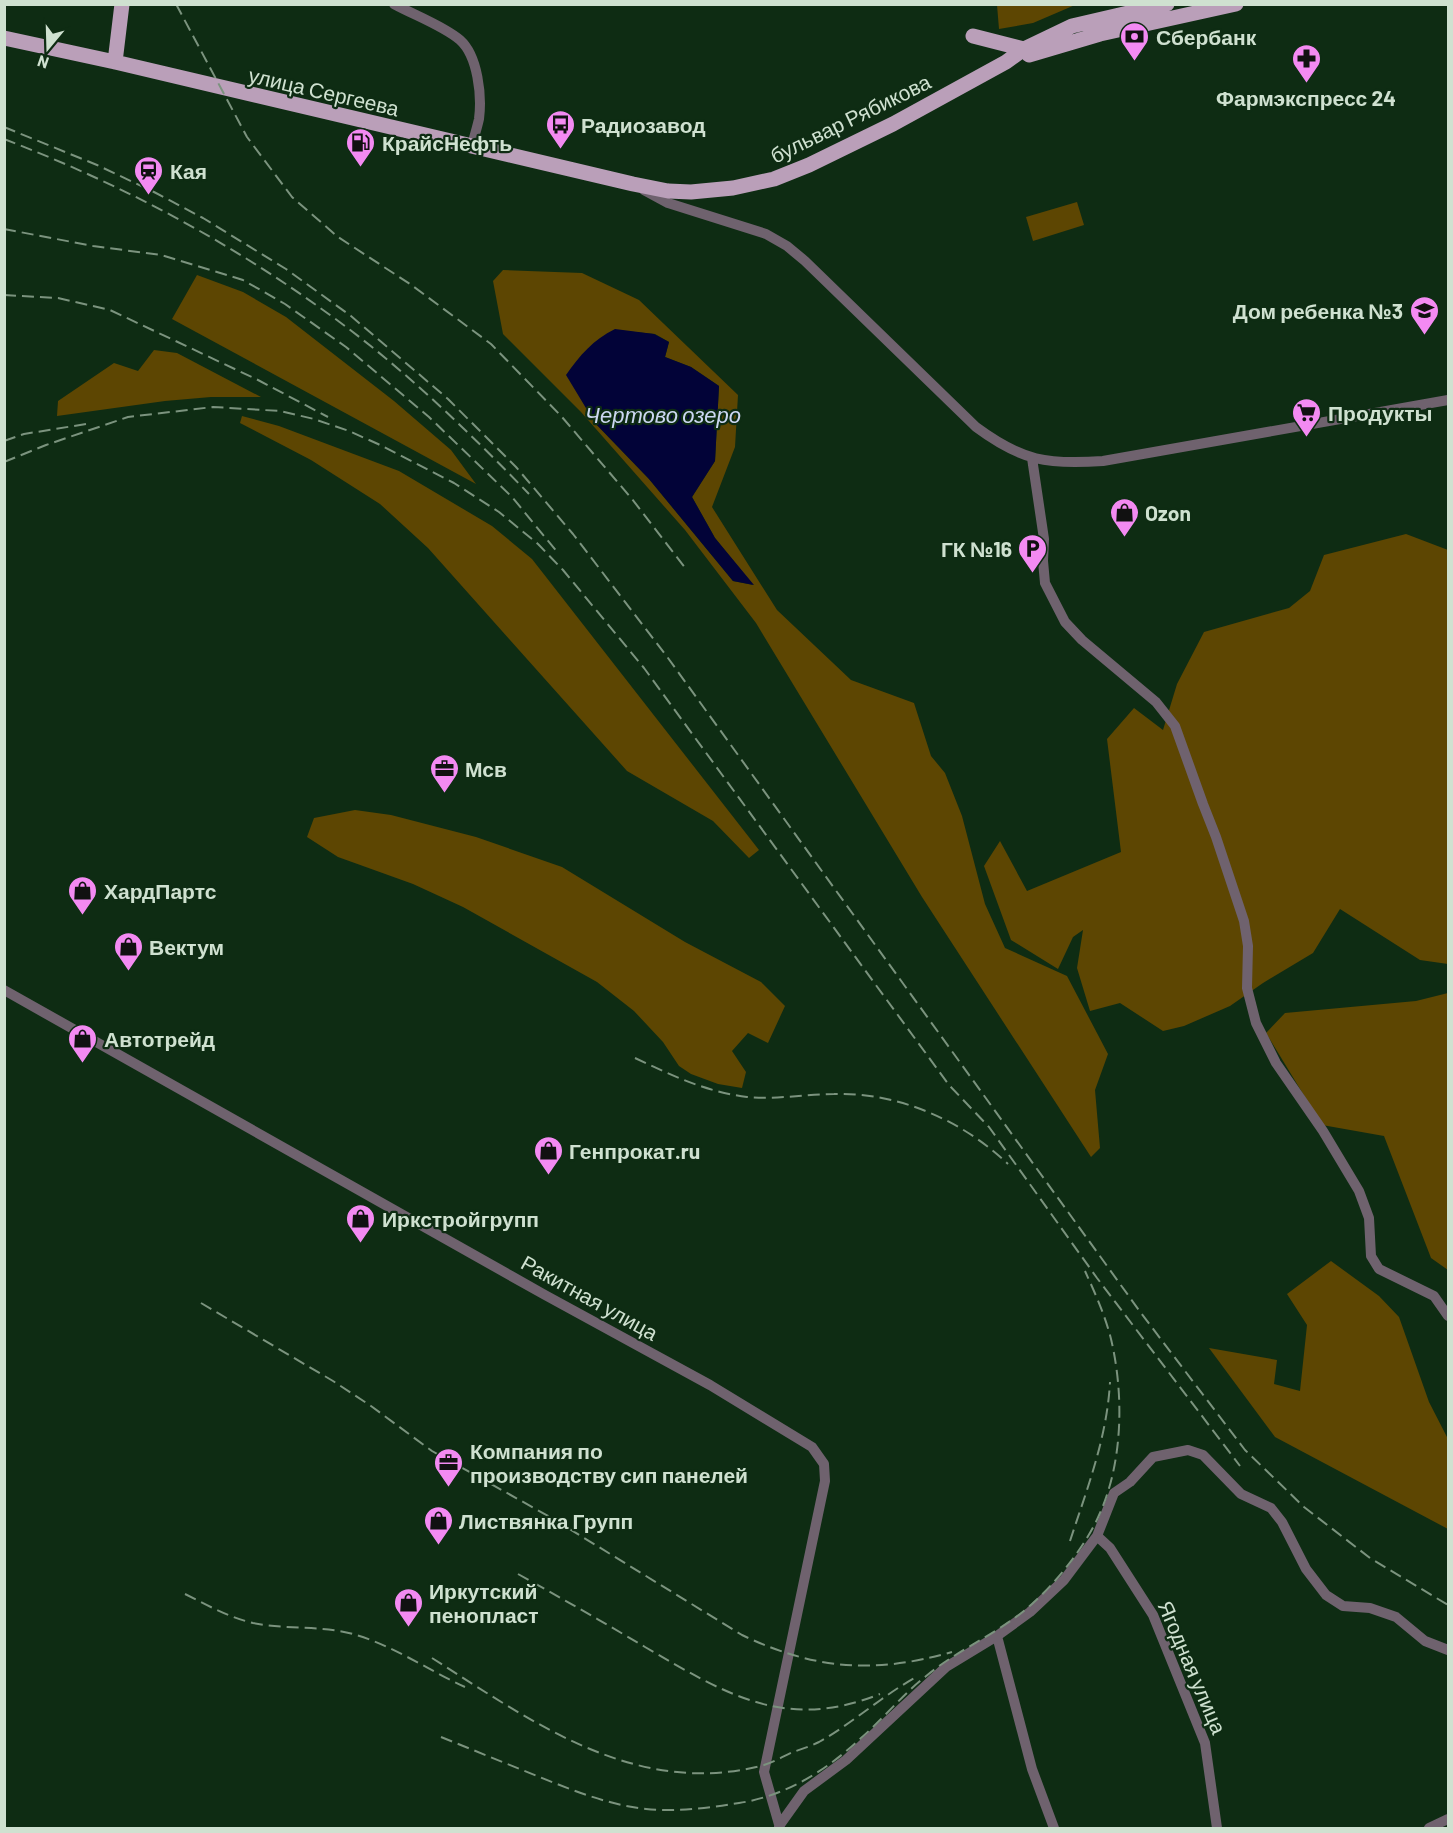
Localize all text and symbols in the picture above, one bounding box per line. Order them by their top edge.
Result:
north arrow [18,18,78,78]
bank icon: Сбербанк [1119,20,1151,62]
place label: Сбербанк [1156,24,1257,49]
pharmacy icon: Фармэкспресс 24 [1290,42,1322,84]
text: N [35,52,51,73]
street label: улица Сергеева [246,62,402,121]
street label: бульвар Рябикова [766,68,935,168]
place label: Фармэкспресс 24 [1216,85,1396,110]
bus stop icon: Радиозавод [544,108,576,150]
place label: Радиозавод [581,112,706,137]
fuel station icon: КрайсНефть [345,126,377,168]
place label: КрайсНефть [382,130,512,155]
station icon: Кая [133,154,165,196]
place label: Кая [170,158,207,183]
school or university icon: Дом ребенка №3 [1408,294,1440,336]
place label: Дом ребенка №3 [1233,298,1403,323]
supermarket icon: Продукты [1291,396,1323,438]
place label: Продукты [1328,400,1432,425]
water label: Чертово озеро [585,401,741,428]
shop icon: Ozon [1108,496,1140,538]
place label: Ozon [1145,500,1191,525]
parking icon: ГК №16 [1017,532,1049,574]
place label: ГК №16 [941,536,1012,561]
office icon: Мсв [428,752,460,794]
place label: Мсв [465,756,507,781]
shop icon: ХардПартс [67,874,99,916]
place label: ХардПартс [104,878,217,903]
shop icon: Вектум [112,930,144,972]
place label: Вектум [149,934,224,959]
shop icon: Автотрейд [67,1022,99,1064]
place label: Автотрейд [104,1026,215,1051]
shop icon: Генпрокат.ru [532,1134,564,1176]
place label: Генпрокат.ru [569,1138,700,1163]
shop icon: Иркстройгрупп [345,1202,377,1244]
place label: Иркстройгрупп [382,1206,539,1231]
street label: Ракитная улица [517,1249,663,1345]
place label: Компания по производству сип панелей [470,1438,748,1487]
office icon: Компания по производству сип панелей [433,1446,465,1488]
shop icon: Листвянка Групп [422,1504,454,1546]
place label: Листвянка Групп [459,1508,633,1533]
place label: Иркутский пенопласт [429,1578,539,1627]
shop icon: Иркутский пенопласт [392,1586,424,1628]
street label: Ягодная улица [1154,1597,1232,1738]

